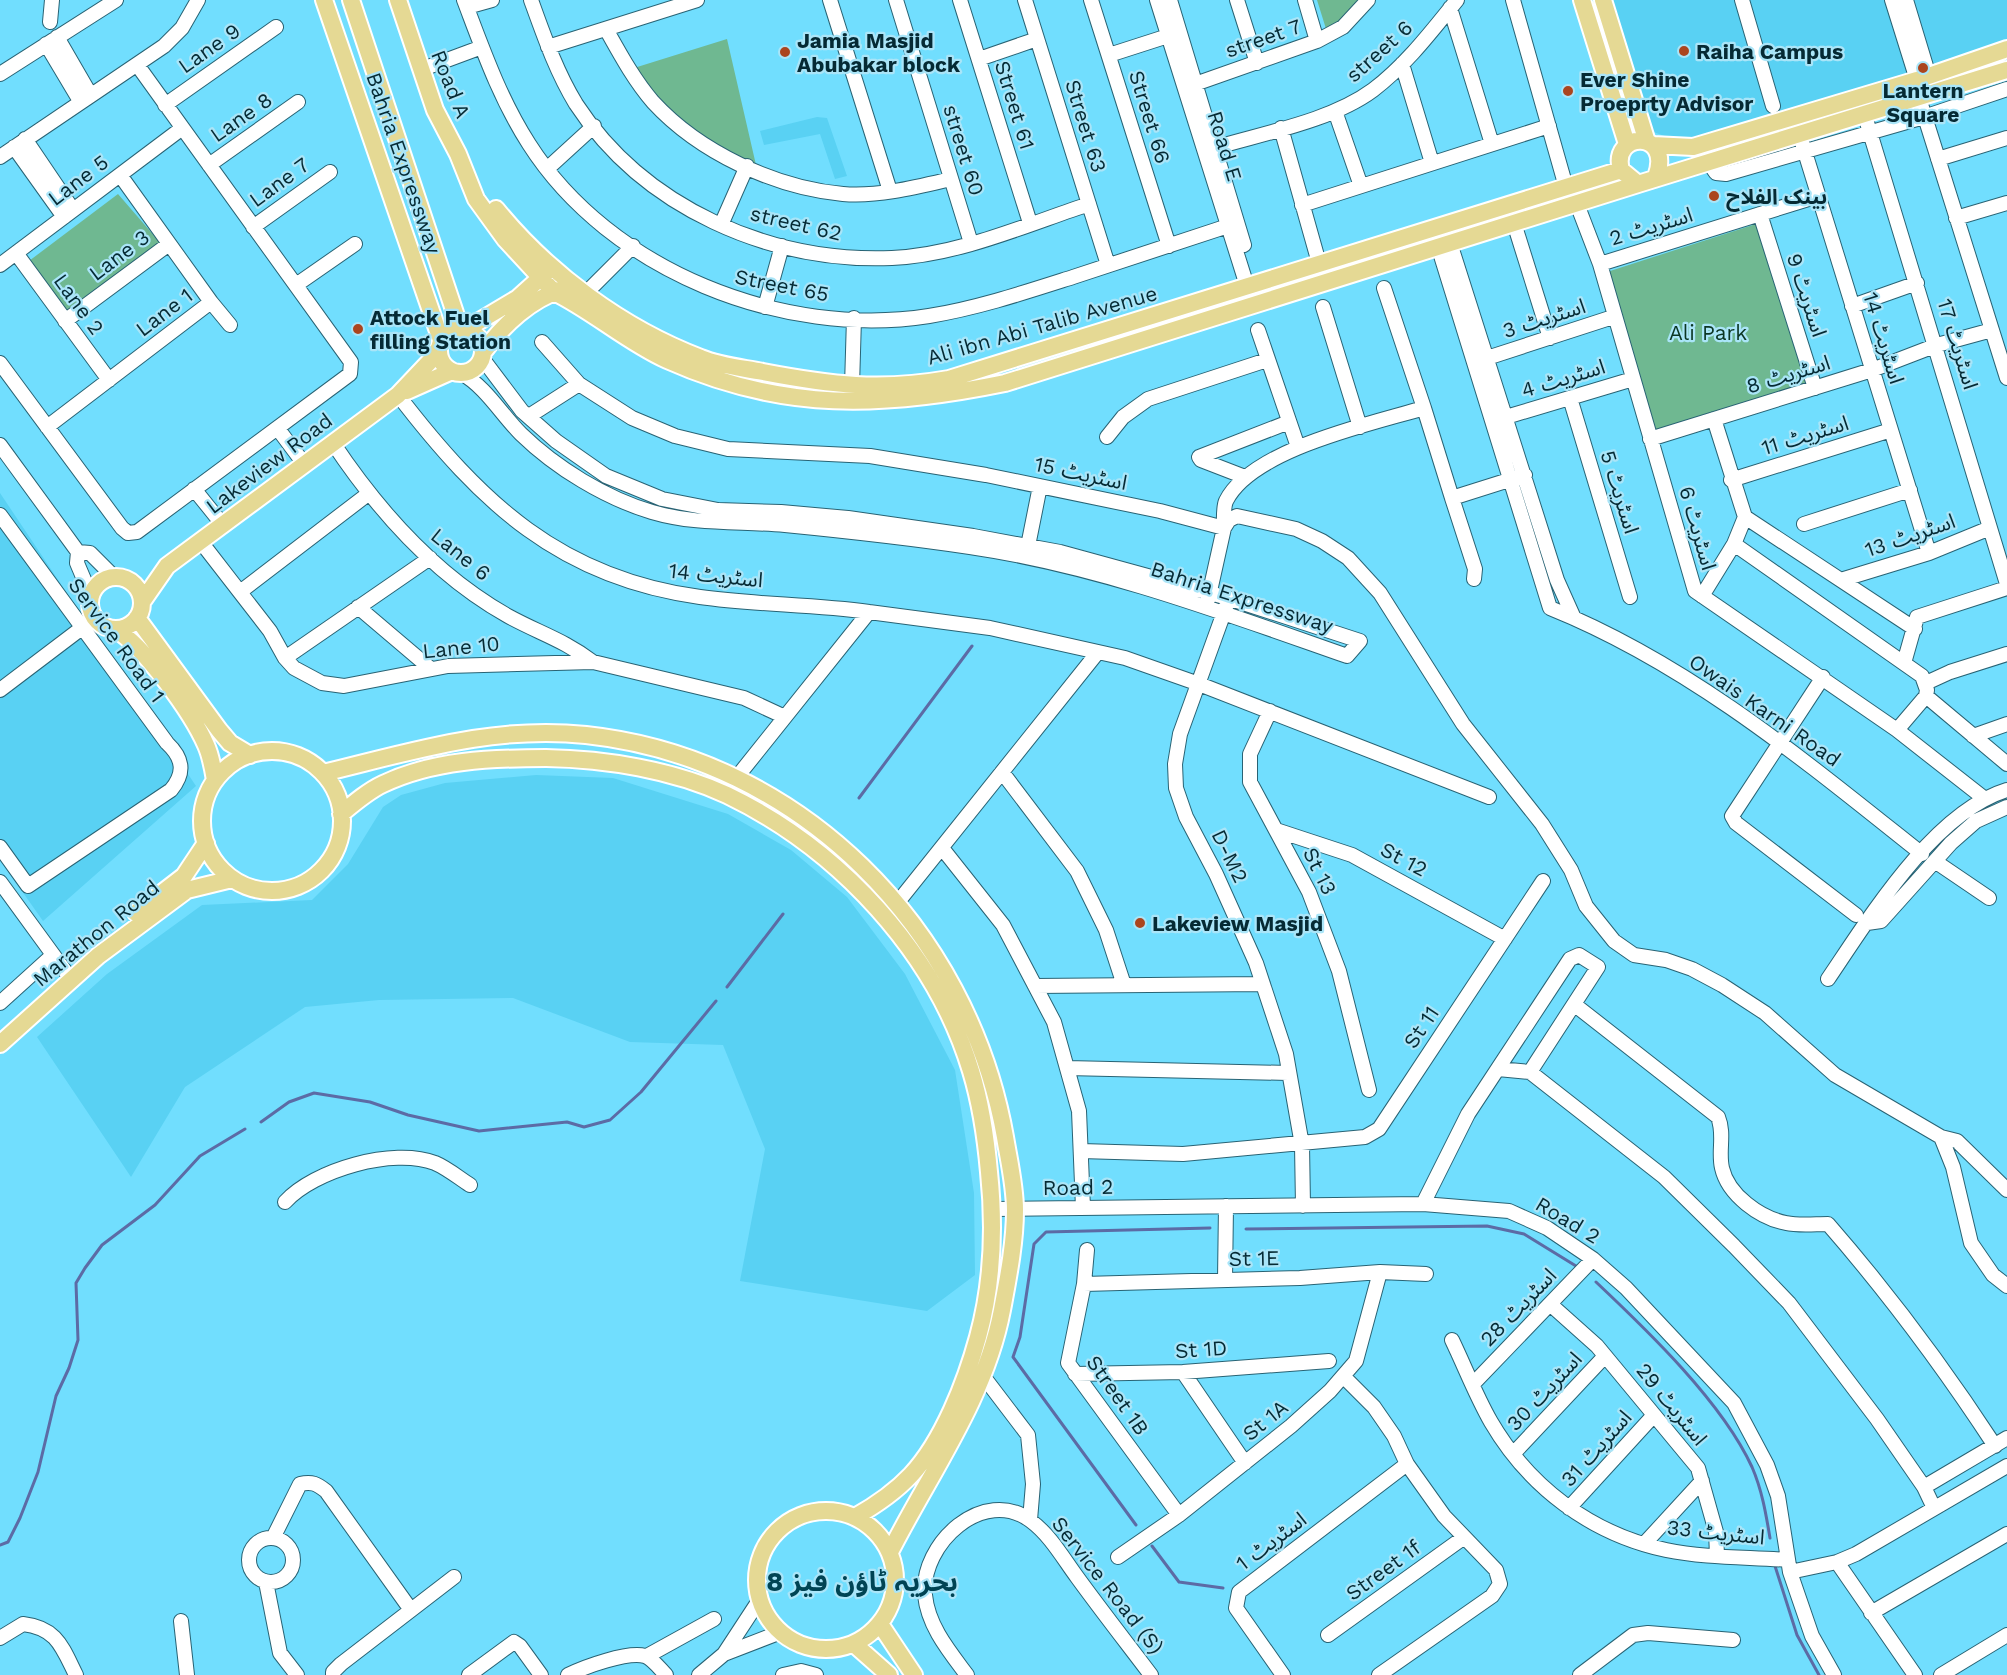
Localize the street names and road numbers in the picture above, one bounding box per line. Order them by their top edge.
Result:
street label: street 7 [1222,13,1305,63]
street label: street 6 [1341,15,1417,87]
street label: Lane 9 [173,18,245,78]
street label: Road A [426,46,476,122]
street label: Street 61 [990,58,1040,152]
street label: Street 66 [1124,67,1176,167]
street label: Bahria Expressway [361,69,447,257]
street label: Street 63 [1060,77,1112,175]
street label: Lane 8 [205,87,277,147]
street label: street 60 [938,101,990,199]
street label: Road E [1203,108,1247,184]
street label: Lane 5 [43,149,113,211]
street label: Lane 7 [244,152,314,212]
street label: street 62 [748,200,844,246]
street label: اسٹریٹ 2 [1606,202,1696,250]
street label: Lane 3 [84,224,154,286]
street label: اسٹریٹ 9 [1782,250,1832,340]
street label: Street 65 [733,264,831,306]
street label: Lane 2 [49,269,109,339]
street label: Ali ibn Abi Talib Avenue [924,280,1160,370]
street label: Lane 1 [131,283,197,341]
street label: اسٹریٹ 14 [1858,289,1910,387]
street label: اسٹریٹ 3 [1499,293,1589,343]
street label: اسٹریٹ 17 [1932,296,1984,392]
street label: اسٹریٹ 8 [1743,349,1833,399]
street label: اسٹریٹ 4 [1518,353,1608,403]
street label: Lakeview Road [201,407,337,519]
street label: اسٹریٹ 11 [1758,410,1852,460]
street label: اسٹریٹ 5 [1596,447,1644,537]
street label: اسٹریٹ 15 [1033,451,1129,495]
street label: اسٹریٹ 6 [1674,483,1722,573]
street label: اسٹریٹ 13 [1862,508,1958,562]
street label: Lane 6 [426,522,496,586]
street label: Bahria Expressway [1148,556,1337,638]
street label: اسٹریٹ 14 [668,558,764,592]
street label: Service Road 1 [63,573,171,707]
street label: Lane 10 [421,631,501,663]
street label: Owais Karni Road [1684,648,1846,772]
street label: D-M2 [1206,825,1254,887]
street label: St 12 [1376,836,1432,882]
street label: St 13 [1298,843,1342,899]
street label: Marathon Road [28,874,164,992]
street label: St 11 [1398,1001,1444,1053]
street label: Road 2 [1042,1174,1114,1200]
street label: Road 2 [1531,1191,1605,1249]
street label: St 1E [1228,1245,1280,1271]
street label: اسٹریٹ 28 [1475,1263,1561,1351]
street label: St 1D [1174,1335,1228,1363]
street label: اسٹریٹ 30 [1501,1346,1587,1436]
street label: Street 1B [1081,1350,1155,1440]
street label: اسٹریٹ 29 [1631,1358,1713,1450]
street label: St 1A [1237,1394,1293,1446]
street label: اسٹریٹ 31 [1555,1405,1637,1491]
street label: اسٹریٹ 1 [1231,1506,1311,1576]
street label: Service Road (S) [1047,1511,1169,1659]
street label: اسٹریٹ 33 [1666,1514,1766,1550]
street label: Street 1f [1341,1534,1425,1606]

